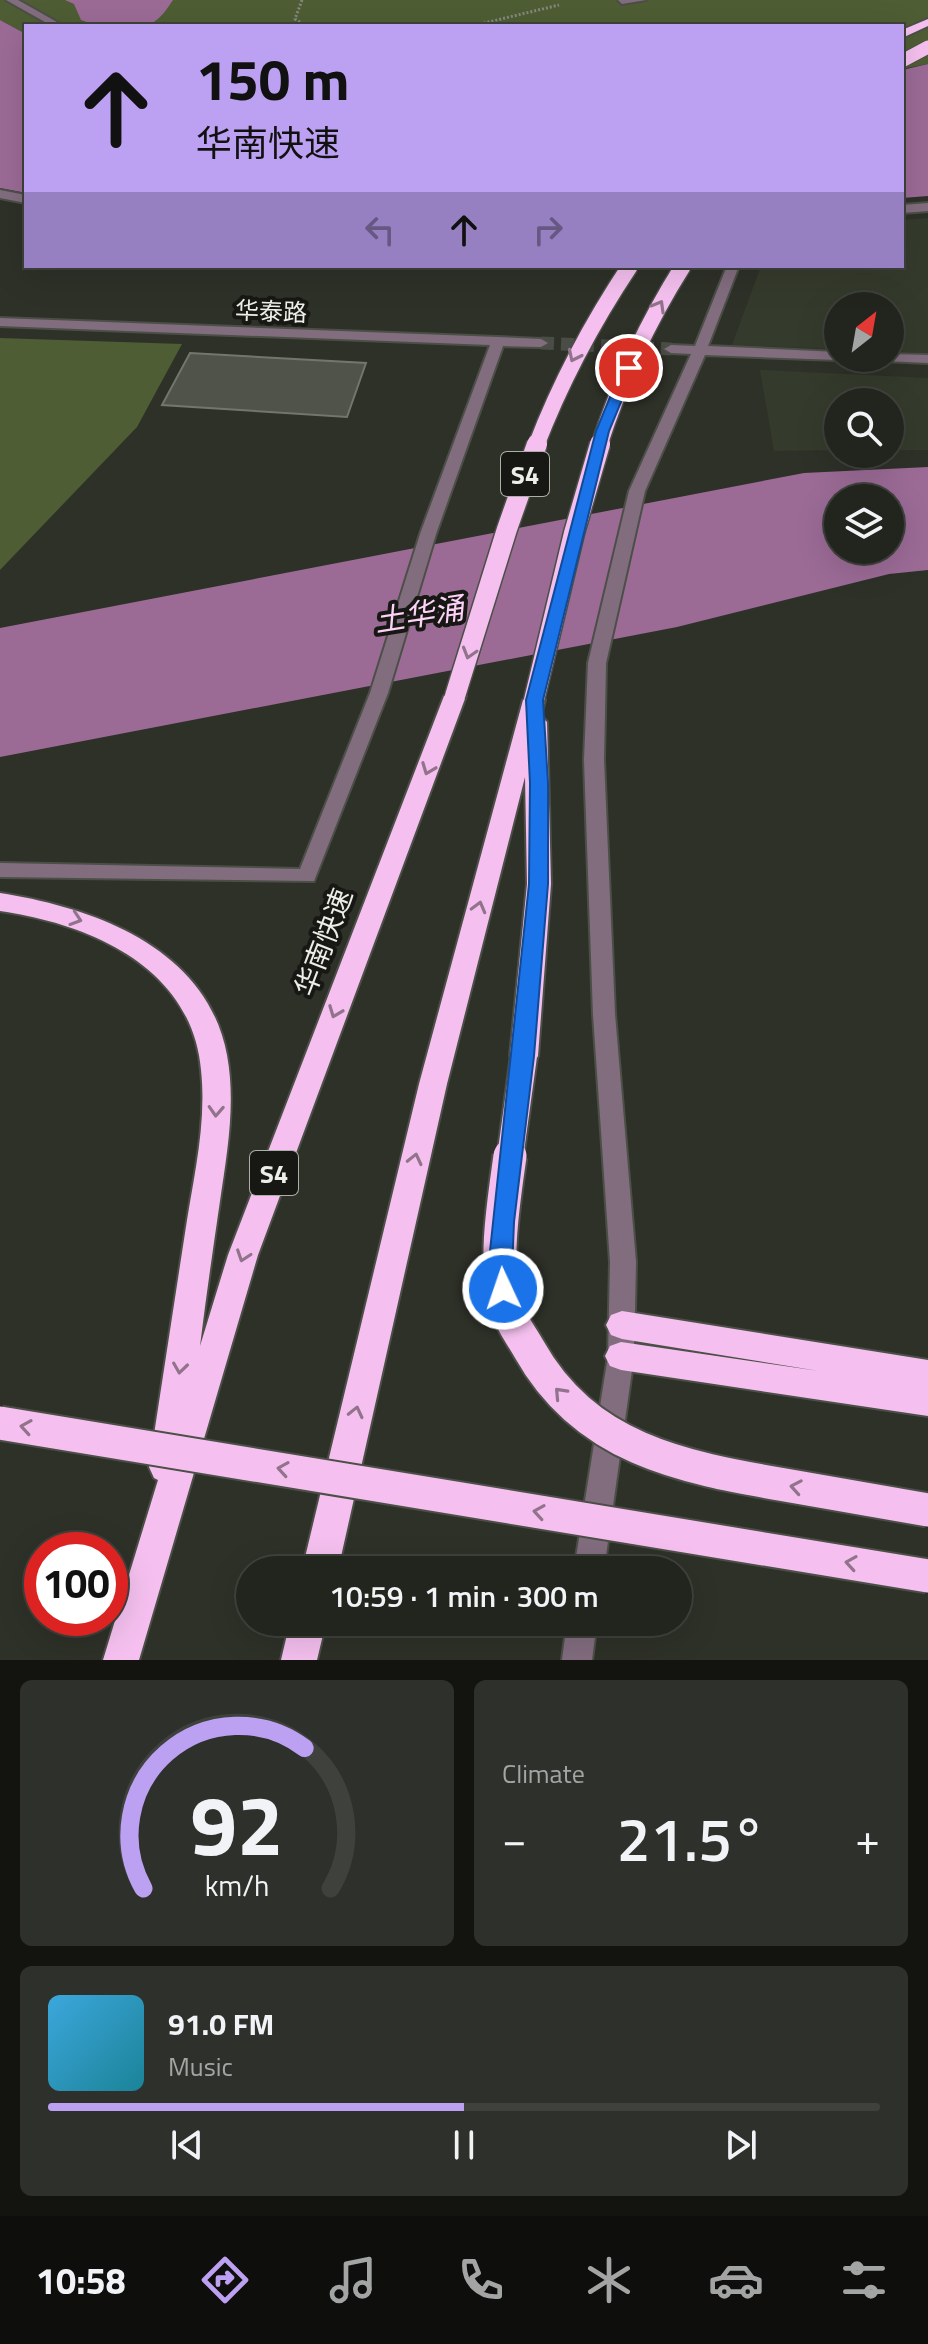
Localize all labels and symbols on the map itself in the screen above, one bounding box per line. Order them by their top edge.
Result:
street label: 华泰路 [234,292,308,330]
north arrow [824,292,904,372]
one-way arrow [649,301,665,315]
pin [595,334,663,402]
one-way arrow [568,348,584,362]
road number: S4 [501,452,549,496]
water label: 土华涌 [371,584,470,644]
one-way arrow [462,646,478,660]
one-way arrow [421,761,438,775]
street label: 华南快速 [283,882,363,1002]
one-way arrow [470,901,487,915]
one-way arrow [68,909,82,925]
one-way arrow [328,1005,345,1019]
one-way arrow [208,1105,225,1118]
road number: S4 [250,1151,298,1195]
one-way arrow [406,1153,423,1166]
position arrow [461,1247,545,1331]
one-way arrow [237,1248,253,1262]
one-way arrow [172,1361,189,1375]
one-way arrow [554,1388,569,1402]
one-way arrow [347,1406,364,1420]
one-way arrow [19,1419,33,1436]
one-way arrow [276,1462,290,1479]
one-way arrow [789,1479,803,1496]
one-way arrow [532,1504,546,1521]
speed limit sign: 100 [24,1532,128,1636]
one-way arrow [844,1555,858,1572]

